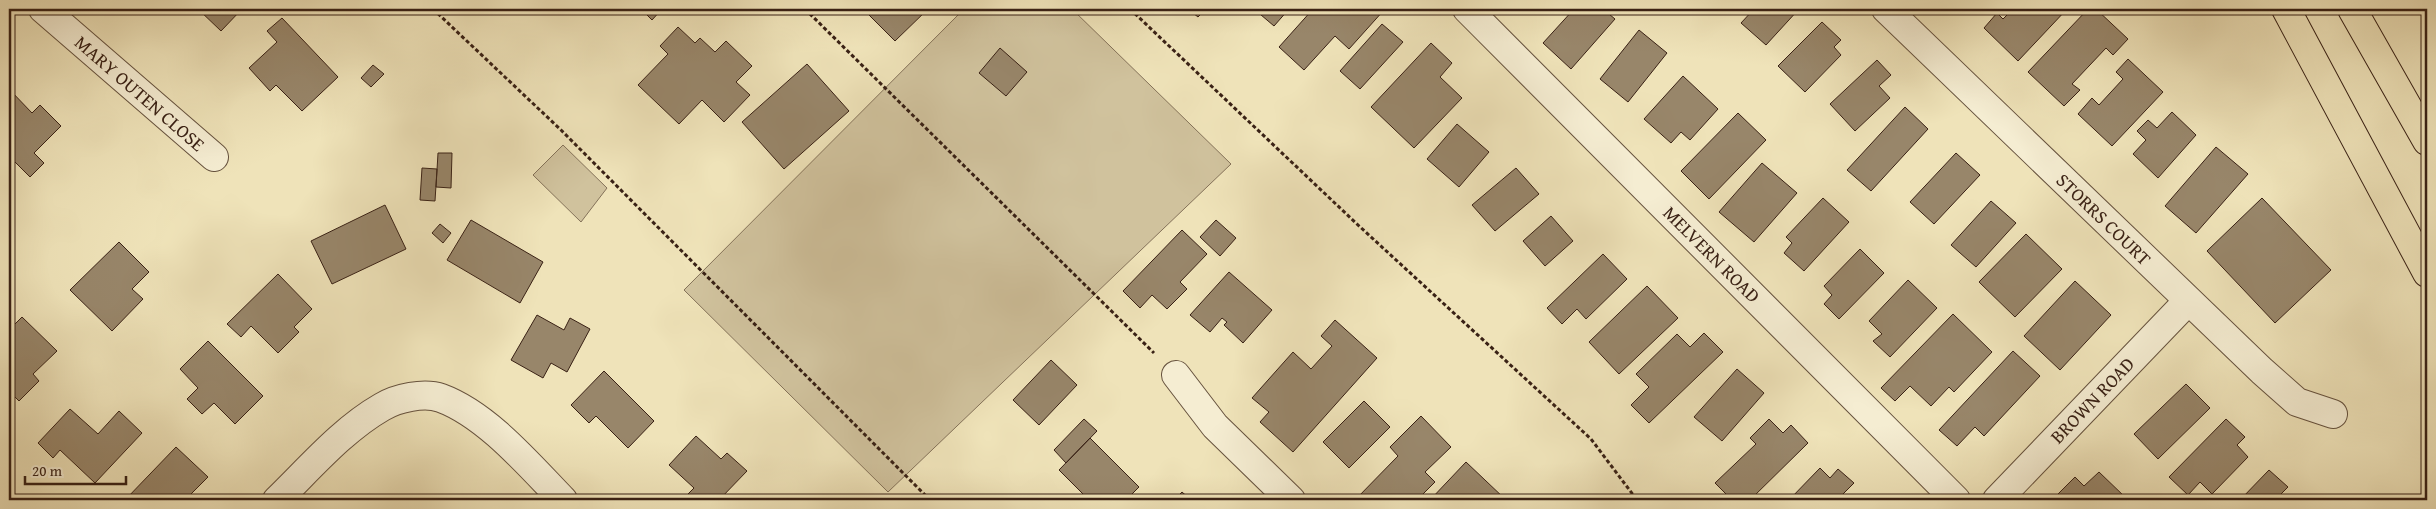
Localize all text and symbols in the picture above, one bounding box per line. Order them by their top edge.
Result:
street label: MARY OUTEN CLOSE [69,28,212,158]
street label: STORRS COURT [2050,166,2158,272]
street label: MELVERN ROAD [1657,199,1767,309]
street label: BROWN ROAD [2043,350,2141,450]
scale bar [25,454,126,486]
text: 20 m [32,460,63,481]

